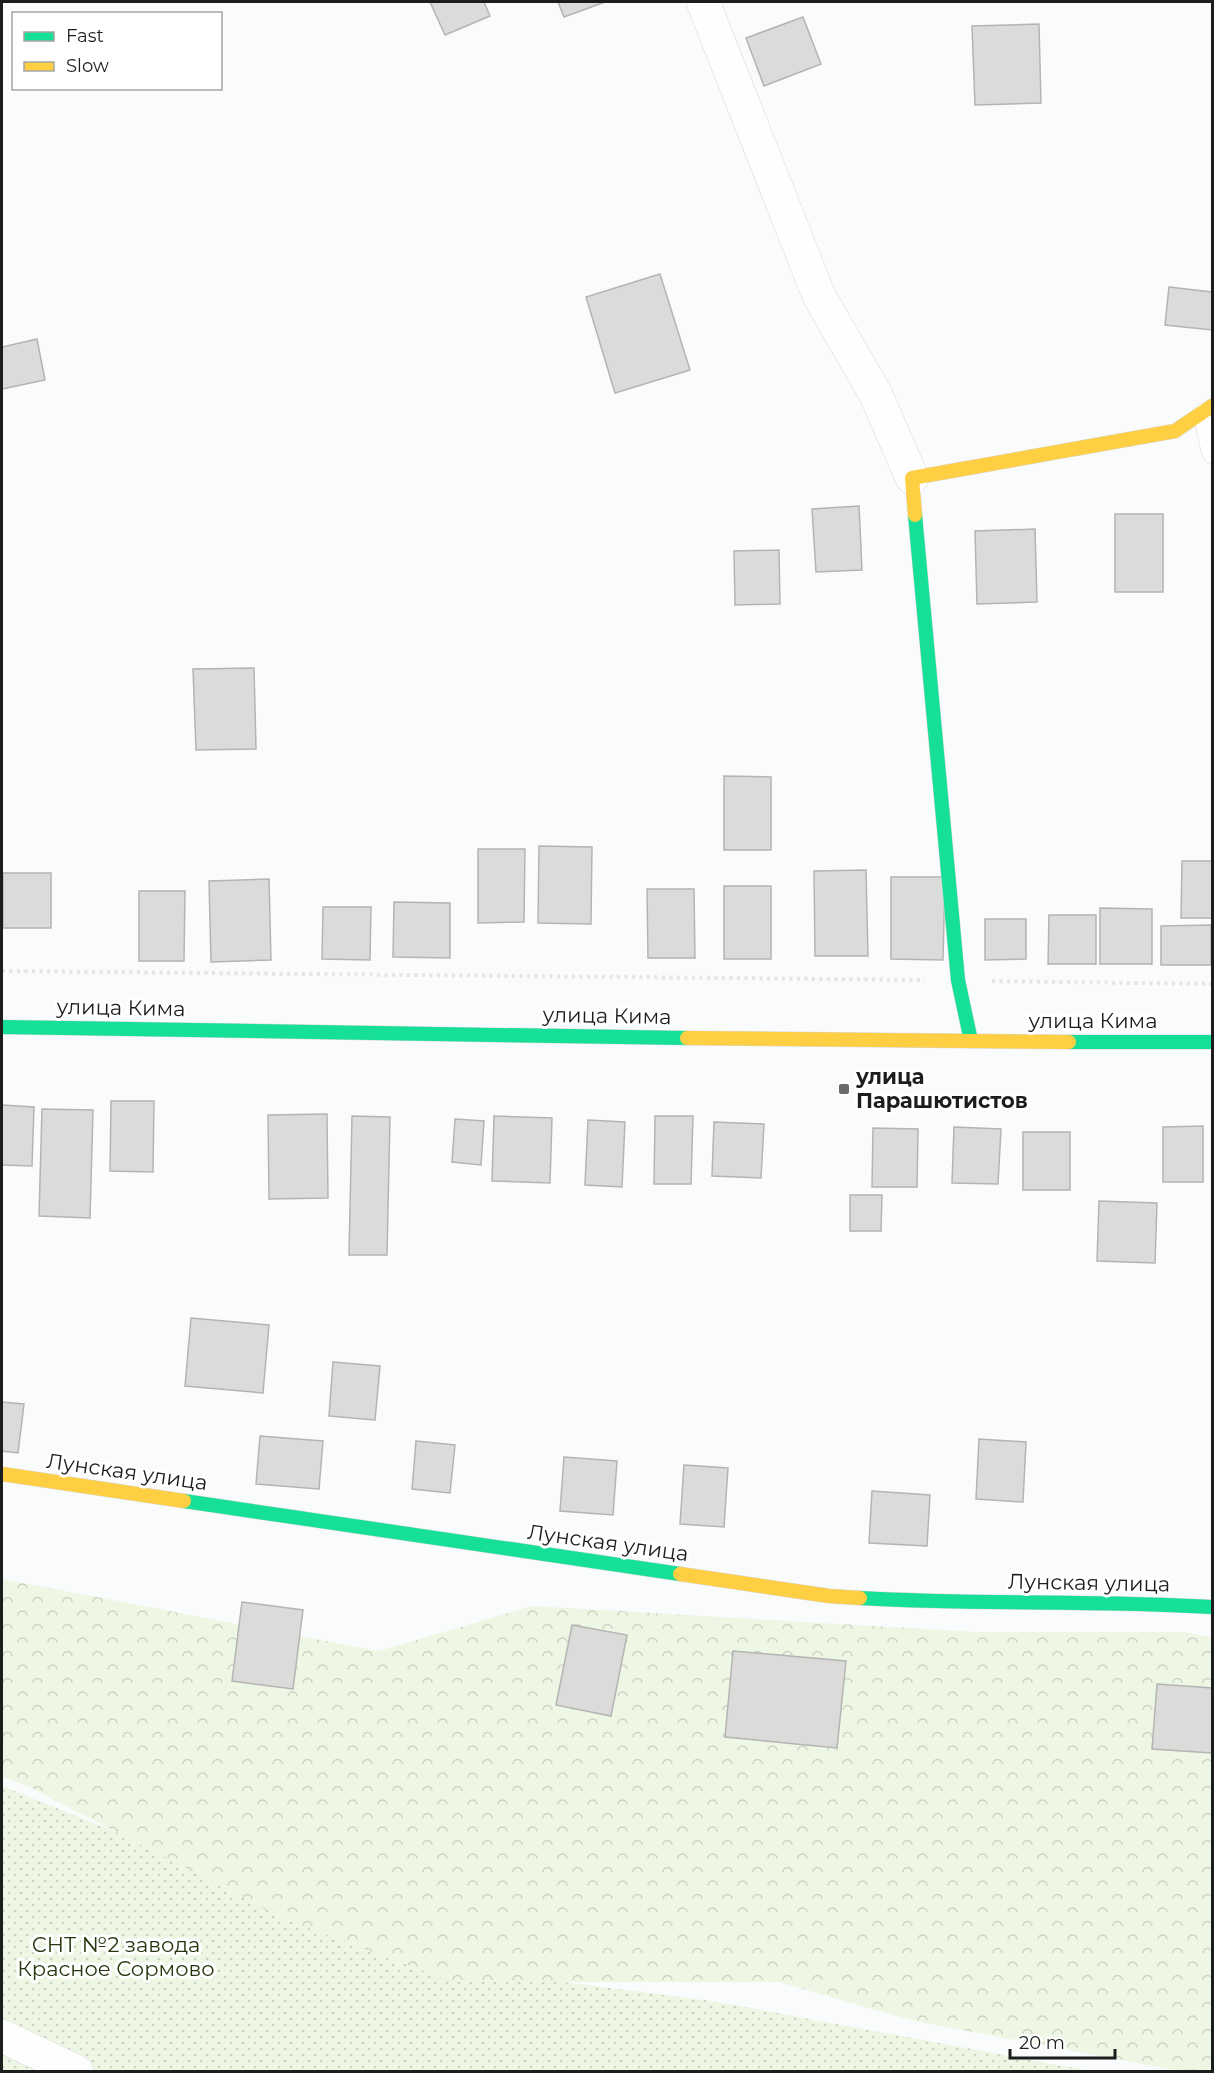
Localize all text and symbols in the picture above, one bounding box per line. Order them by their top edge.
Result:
legend [12,12,222,90]
text: Fast [66,25,104,47]
text: Slow [66,55,109,77]
street label: улица Кима [55,994,186,1021]
street label: улица Кима [541,1002,672,1029]
street label: улица Кима [1028,1008,1157,1033]
place label: улица Парашютистов [855,1064,1028,1113]
marker: улица Парашютистов [837,1082,851,1096]
street label: Лунская улица [45,1448,209,1495]
street label: Лунская улица [526,1519,690,1566]
street label: Лунская улица [1008,1569,1170,1596]
park label: СНТ №2 завода Красное Сормово [17,1932,215,1981]
scale bar [1010,2022,1115,2060]
text: 20 m [1019,2032,1065,2054]

